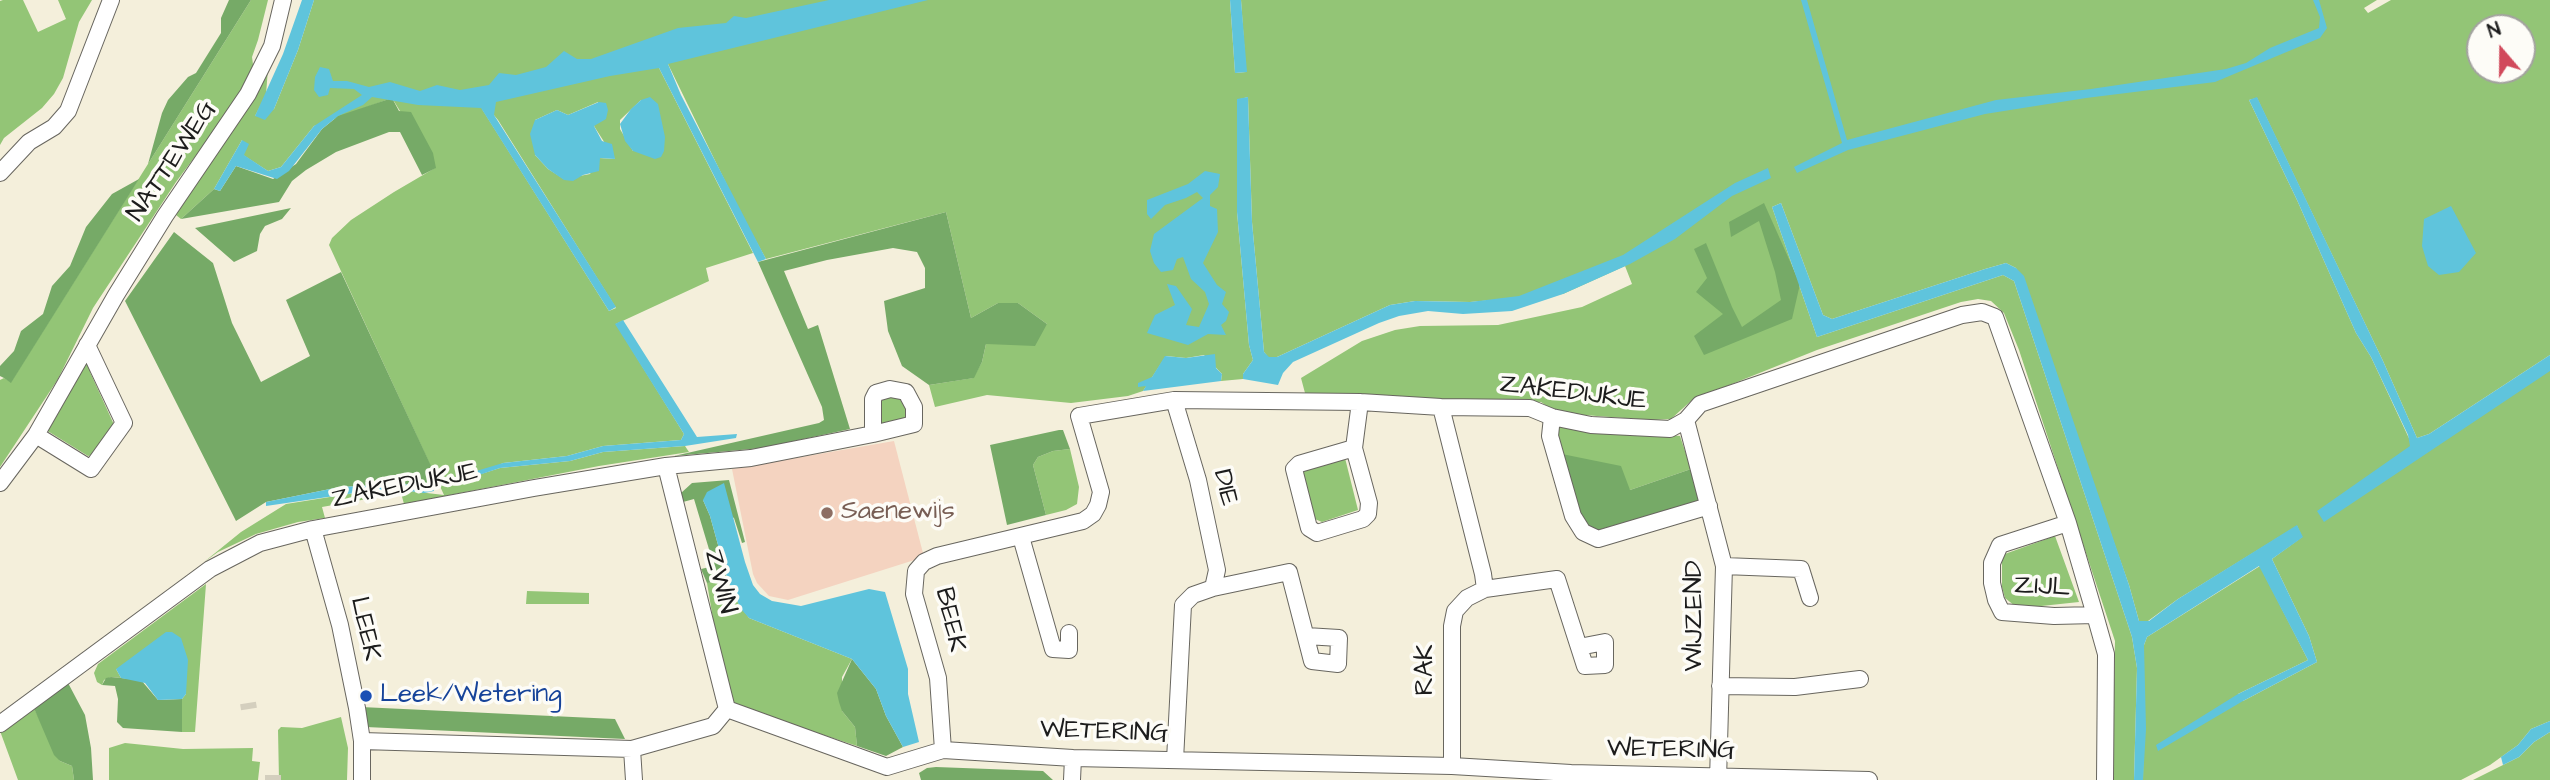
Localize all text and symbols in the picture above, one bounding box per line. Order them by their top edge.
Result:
north arrow [2466,14,2536,84]
text: N [2484,16,2505,45]
street label: NATTEWEG [121,96,225,228]
street label: ZAKEDIJKJE [1498,370,1648,418]
street label: ZAKEDIJKJE [330,458,480,516]
street label: DIE [1205,467,1243,509]
place label: Saenewijs [841,497,955,529]
marker: Saenewijs [819,505,835,521]
street label: ZWIN [696,547,742,617]
street label: WIJZEND [1680,560,1712,672]
street label: ZIJL [2013,571,2071,605]
street label: BEEK [926,585,972,655]
street label: LEEK [342,594,386,664]
street label: RAK [1411,645,1443,695]
place label: Leek/Wetering [380,680,562,712]
marker: Leek/Wetering [358,688,374,704]
street label: WETERING [1039,715,1169,751]
street label: WETERING [1607,734,1735,768]

